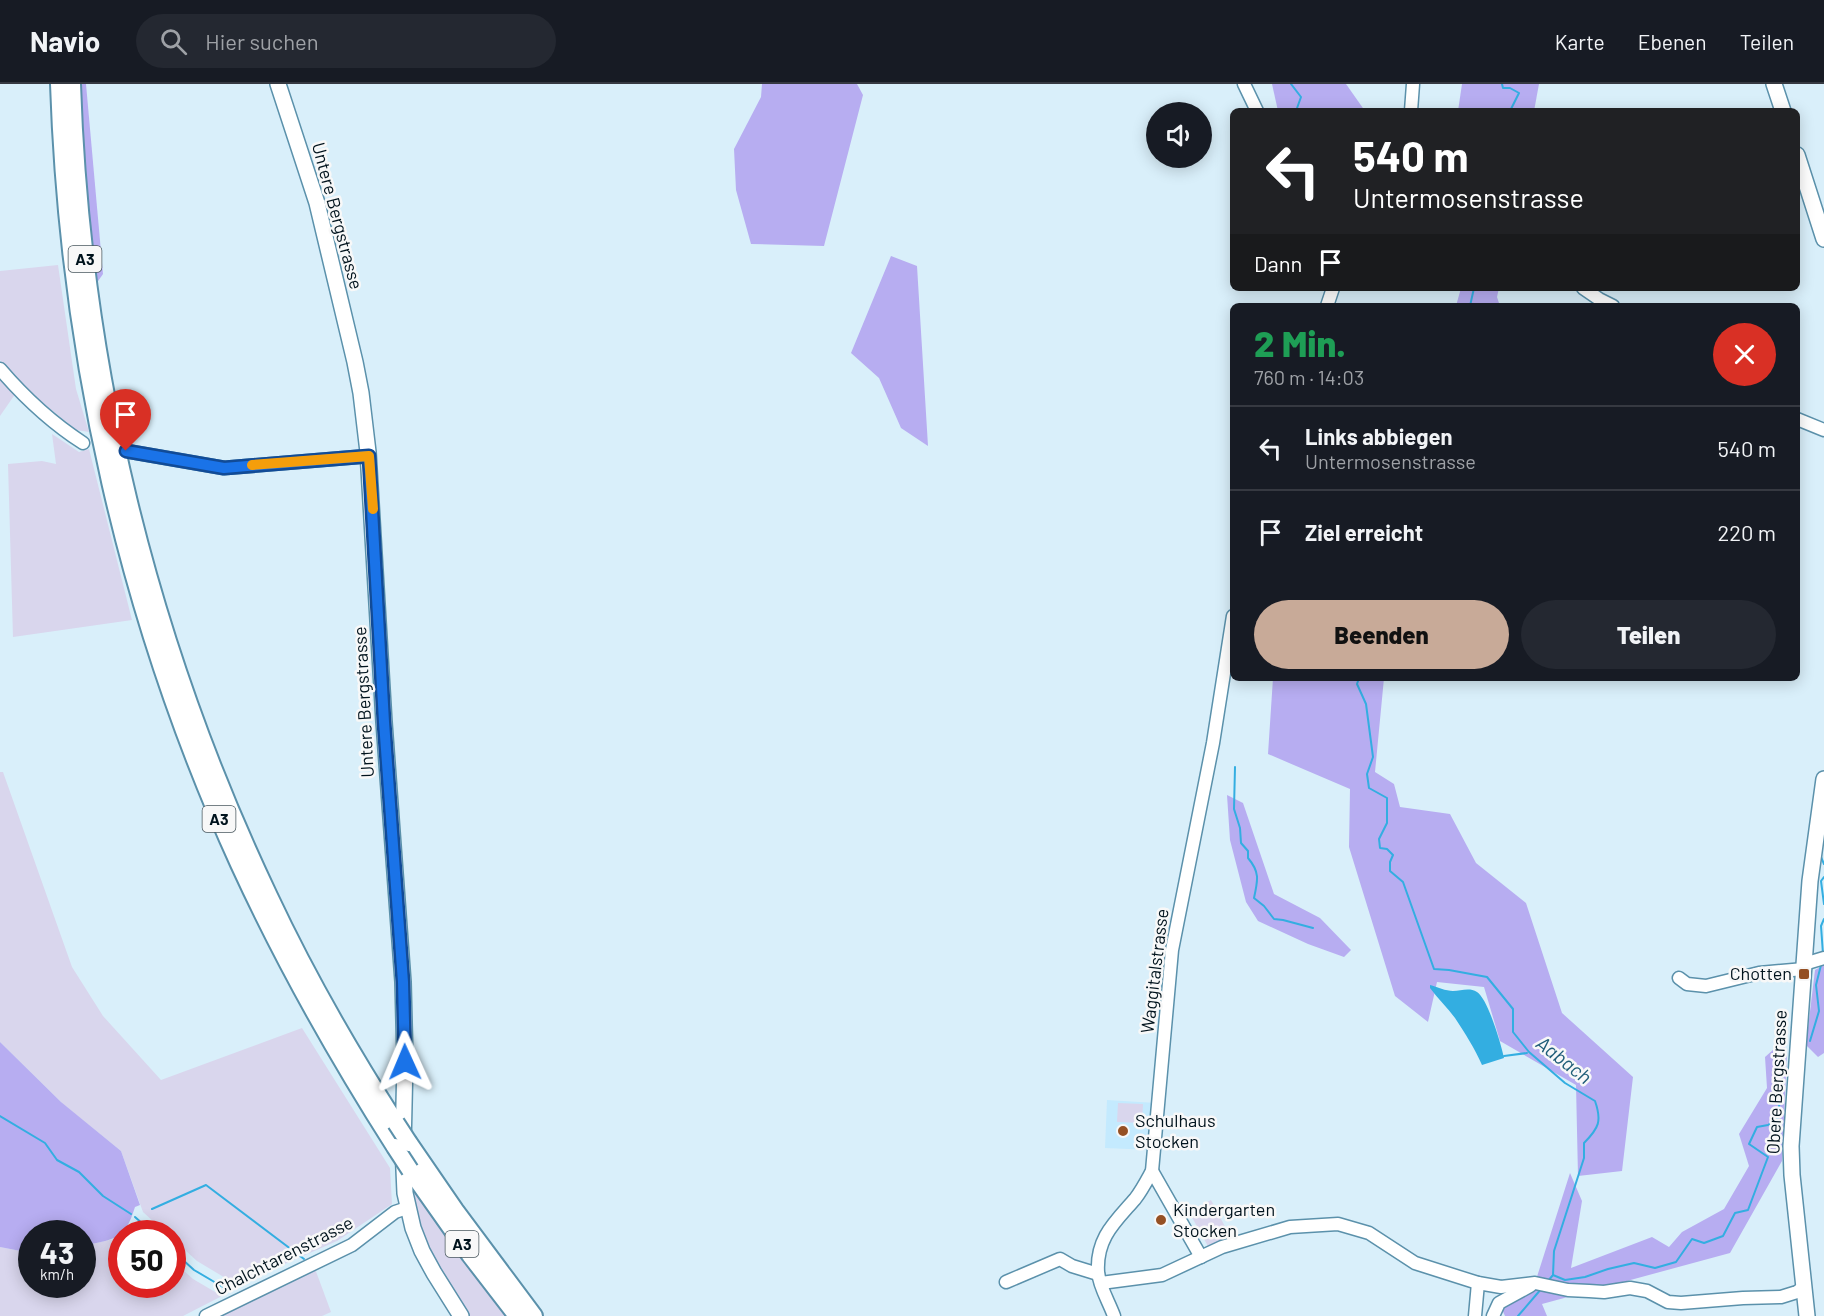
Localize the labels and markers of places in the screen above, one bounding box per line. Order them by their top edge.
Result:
pin [100,389,151,451]
place label: Chotten [1730,962,1792,984]
marker: Chotten [1797,967,1811,981]
place label: Schulhaus Stocken [1135,1109,1216,1152]
marker: Schulhaus Stocken [1116,1124,1130,1138]
place label: Kindergarten Stocken [1173,1198,1275,1241]
marker: Kindergarten Stocken [1154,1213,1168,1227]

